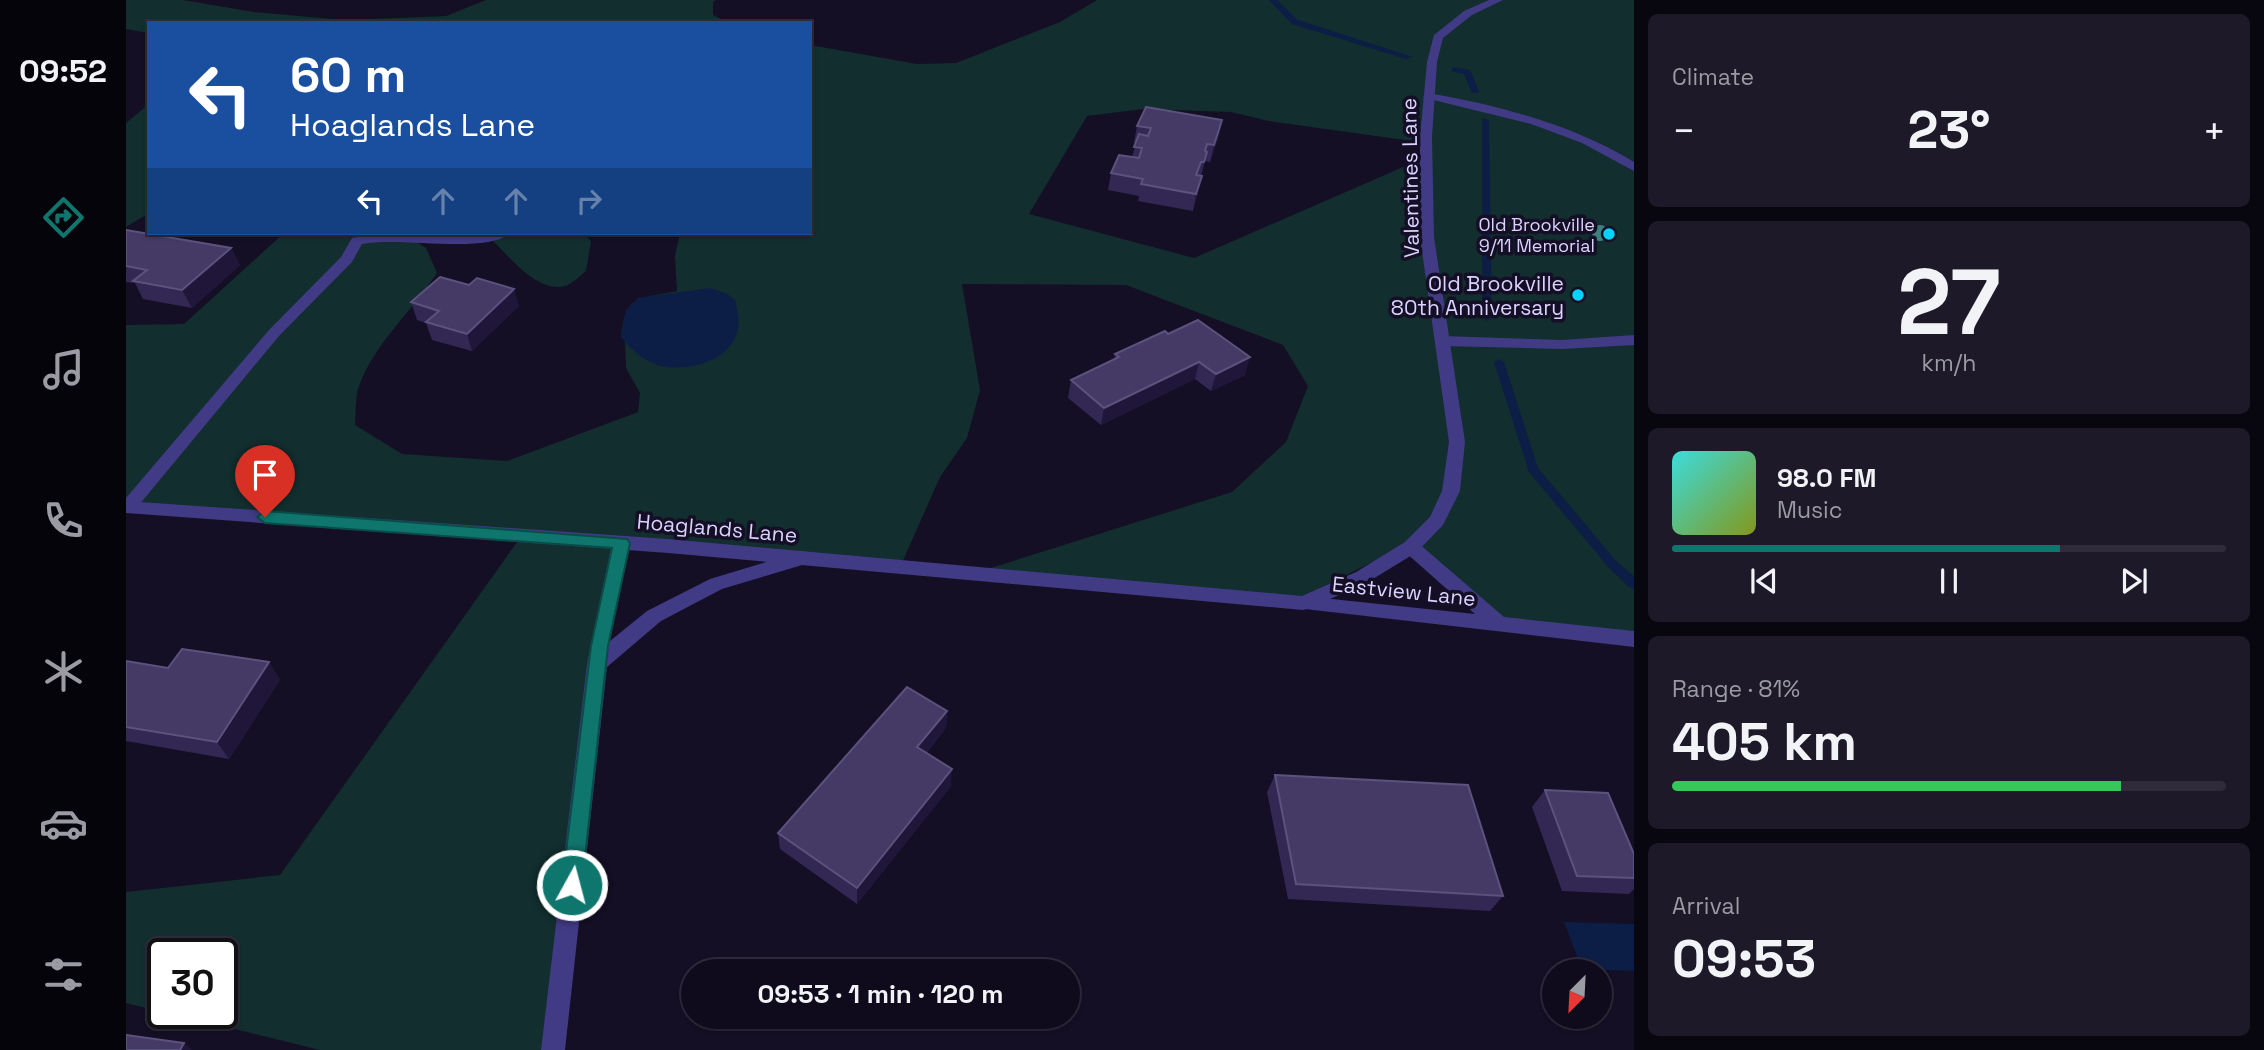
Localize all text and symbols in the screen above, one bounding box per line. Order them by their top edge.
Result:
text: 60 m [290,44,406,106]
icon: left [175,49,266,140]
text: 09:52 [19,51,107,91]
text: Climate [1672,62,1754,92]
text: 23° [1908,97,1991,163]
street label: Valentines Lane [1395,98,1425,258]
text: Hoaglands Lane [290,105,535,145]
text: − [1672,107,1696,155]
text: + [2202,107,2226,155]
icon: left [351,182,389,220]
icon: ahead [424,182,462,220]
icon: ahead [497,182,535,220]
icon: right [570,182,608,220]
icon: directions [39,193,88,242]
place label: Old Brookville 9/11 Memorial [1478,213,1595,257]
marker: Old Brookville 9/11 Memorial [1601,226,1617,242]
text: 27 [1897,244,2001,361]
place label: Old Brookville 80th Anniversary [1391,270,1564,321]
marker: Old Brookville 80th Anniversary [1570,287,1586,303]
icon: music [39,345,88,394]
text: km/h [1922,348,1976,378]
pin [235,445,295,517]
icon: arrive [246,456,284,494]
text: 98.0 FM [1777,461,1876,495]
text: Music [1777,495,1842,525]
icon: phone [39,496,88,545]
street label: Hoaglands Lane [636,508,798,548]
icon: previous [1745,562,1783,600]
icon: pause [1930,562,1968,600]
icon: next [2115,562,2153,600]
street label: Eastview Lane [1331,570,1477,612]
icon: climate [39,647,88,696]
text: Range · 81% [1672,674,1800,704]
text: 405 km [1672,709,1857,775]
icon: car [39,799,88,848]
position arrow [535,848,609,922]
text: Arrival [1672,891,1740,921]
text: 09:53 [1672,926,1816,992]
speed limit sign: 30 [147,938,238,1029]
icon: filters [39,950,88,999]
north arrow [1542,959,1612,1029]
map controls [1542,959,1612,1029]
text: 09:53 · 1 min · 120 m [757,977,1004,1011]

